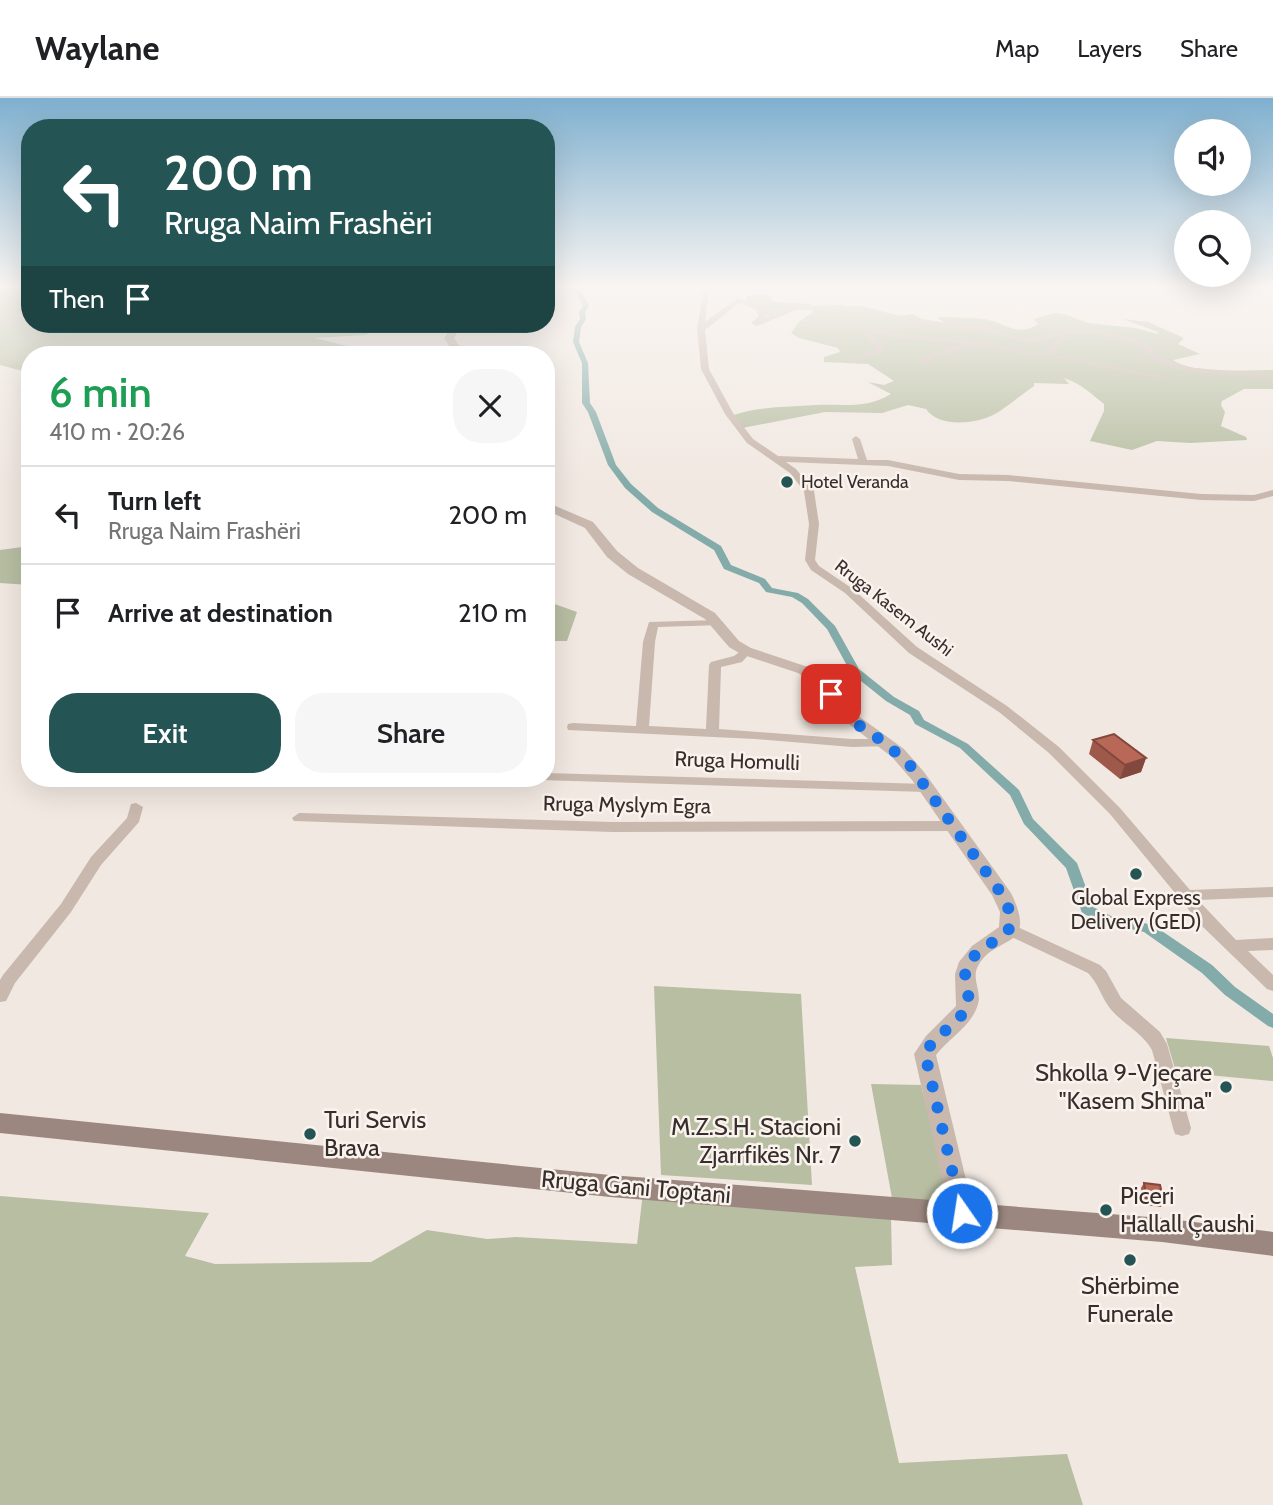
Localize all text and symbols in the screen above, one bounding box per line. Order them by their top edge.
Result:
text: Waylane [35,28,159,68]
text: Map [995,34,1039,63]
text: Layers [1077,34,1142,63]
text: Share [1180,34,1238,63]
map controls [1174,119,1251,287]
button: sound [1174,119,1251,196]
text: 200 m [164,143,313,202]
icon: left [49,147,140,238]
text: Rruga Naim Frashëri [164,203,432,242]
button: search [1174,210,1251,287]
icon: arrive [119,280,157,318]
text: Then [49,283,105,315]
text: 6 min [49,366,152,418]
button: close [453,369,527,443]
text: 410 m · 20:26 [49,418,185,446]
place label: Hotel Veranda [801,471,909,493]
marker: Hotel Veranda [779,474,795,490]
text: Turn left [108,485,201,517]
icon: left [49,496,87,534]
text: 200 m [448,499,527,531]
text: Rruga Naim Frashëri [108,517,301,545]
street label: Rruga Kasem Aushi [830,555,958,661]
icon: arrive [49,594,87,632]
text: Arrive at destination [108,597,333,629]
text: 210 m [458,597,527,629]
pin [801,664,861,724]
icon: arrive [812,675,850,713]
button: Exit [49,693,281,773]
button: Share [295,693,527,773]
street label: Rruga Homulli [674,746,800,775]
street label: Rruga Myslym Egra [543,791,711,818]
marker: Global Express Delivery (GED) [1128,866,1144,882]
place label: Global Express Delivery (GED) [1070,885,1202,934]
place label: Shkolla 9-Vjeçare "Kasem Shima" [1035,1058,1212,1115]
marker: Shkolla 9-Vjeçare "Kasem Shima" [1218,1079,1234,1095]
place label: Turi Servis Brava [324,1105,426,1162]
place label: M.Z.S.H. Stacioni Zjarrfikës Nr. 7 [671,1112,841,1169]
marker: Turi Servis Brava [302,1126,318,1142]
marker: M.Z.S.H. Stacioni Zjarrfikës Nr. 7 [847,1133,863,1149]
street label: Rruga Gani Toptani [540,1164,732,1209]
position arrow [925,1176,999,1250]
place label: Piceri Hallall Çaushi [1120,1181,1255,1238]
marker: Piceri Hallall Çaushi [1098,1202,1114,1218]
marker: Shërbime Funerale [1122,1252,1138,1268]
place label: Shërbime Funerale [1081,1271,1179,1328]

